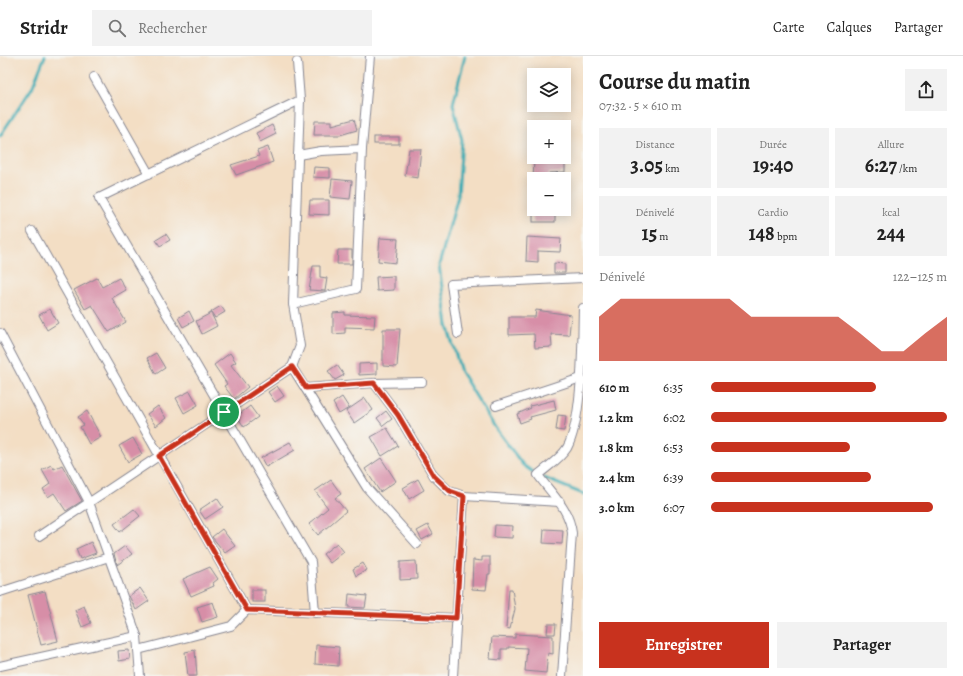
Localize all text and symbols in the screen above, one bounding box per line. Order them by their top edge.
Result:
search box [92,10,372,46]
text: Stridr [20,15,68,41]
icon: search [106,17,128,39]
text: Rechercher [138,18,207,38]
text: Carte [773,18,804,37]
text: Calques [826,18,872,37]
text: Partager [894,18,943,37]
text: Course du matin [599,67,750,97]
map controls [527,68,571,216]
button: layers [527,68,571,112]
button: share [905,69,947,111]
text: 07:32 · 5 × 610 m [599,97,682,114]
button: + [527,120,571,164]
text: Distance [635,137,675,152]
text: Durée [759,137,787,152]
text: Allure [878,137,904,152]
text: 3.05 [630,152,663,179]
text: 19:40 [753,152,793,179]
text: 6:27 [865,152,897,179]
text: km [663,161,680,176]
text: /km [897,161,917,176]
button: − [527,172,571,216]
text: Dénivelé [635,205,675,220]
text: Cardio [758,205,788,220]
text: kcal [882,205,900,220]
text: 15 [641,220,657,247]
text: 148 [749,220,775,247]
text: 244 [877,220,905,247]
text: m [657,229,669,244]
text: bpm [775,229,797,244]
text: Dénivelé [599,268,645,285]
text: 122–125 m [893,268,947,285]
text: 610 m [599,379,629,396]
text: 6:35 [663,379,683,396]
pin [207,395,241,429]
icon: arrive [213,401,235,423]
text: 1.2 km [599,409,633,426]
text: 6:02 [663,409,685,426]
text: 1.8 km [599,439,633,456]
text: 6:53 [663,439,683,456]
text: 2.4 km [599,469,635,486]
text: 6:39 [663,469,683,486]
text: 3.0 km [599,499,635,516]
text: 6:07 [663,499,685,516]
button: Enregistrer [599,622,769,668]
button: Partager [777,622,947,668]

